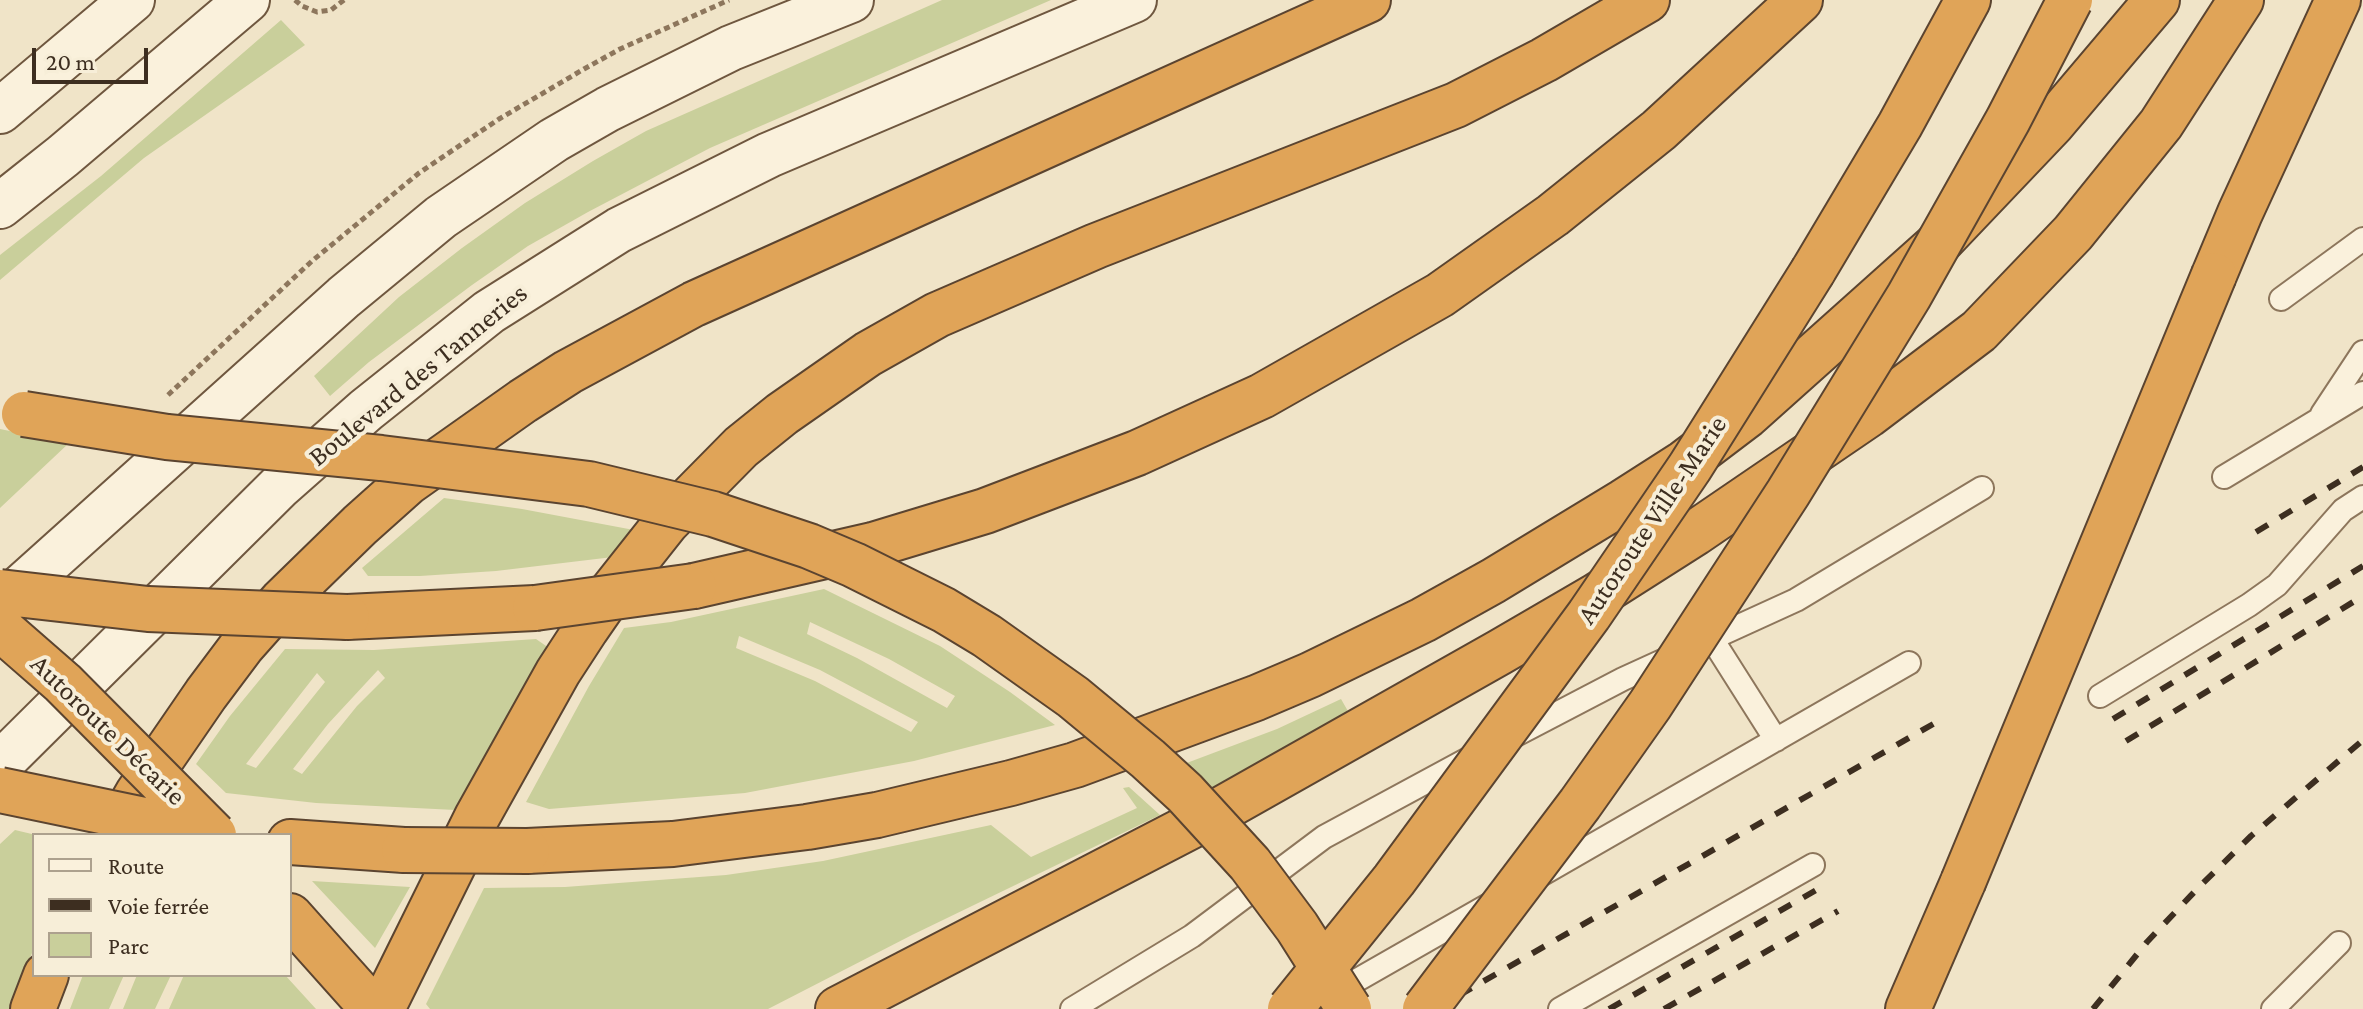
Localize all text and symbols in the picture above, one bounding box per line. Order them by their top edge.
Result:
scale bar [36,32,152,82]
text: 20 m [46,48,95,75]
street label: Boulevard des Tanneries [302,276,534,474]
street label: Autoroute Ville-Marie [1570,409,1734,631]
street label: Autoroute Décarie [23,647,193,813]
legend [32,833,292,977]
text: Route [108,852,164,879]
text: Voie ferrée [108,892,209,919]
text: Parc [108,932,149,959]

